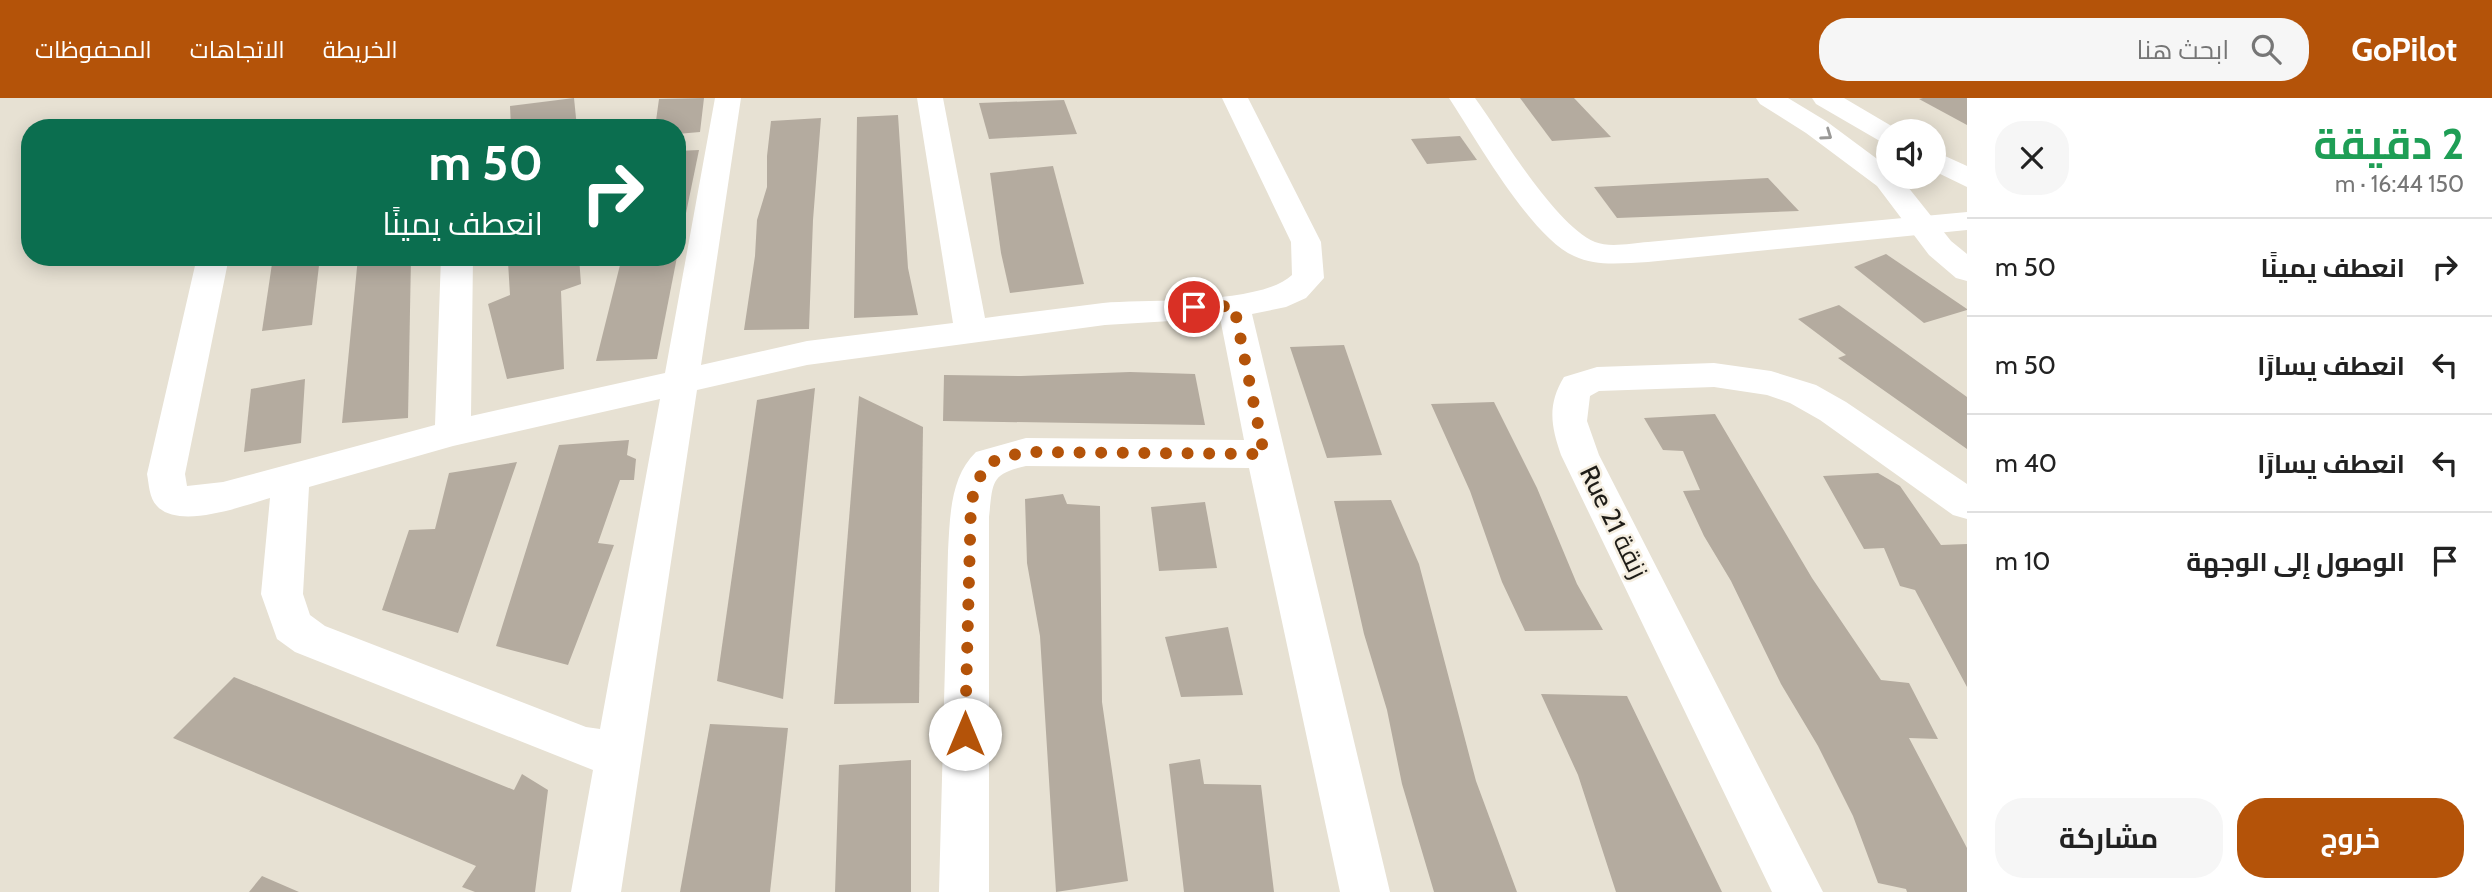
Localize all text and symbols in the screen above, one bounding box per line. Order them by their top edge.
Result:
search box [1819,18,2309,81]
text: GoPilot [2351,29,2457,69]
icon: search [2247,30,2285,68]
text: ابحث هنا [2136,34,2229,66]
text: المحفوظات [35,35,152,64]
text: الاتجاهات [190,35,285,64]
text: الخريطة [323,35,398,64]
text: 2 دقيقة [2314,118,2464,170]
map controls [1876,119,1946,189]
button: sound [1876,119,1946,189]
button: close [1995,121,2069,195]
one-way arrow [1819,127,1832,139]
text: 50 m [428,133,543,192]
icon: right [567,147,658,238]
text: 150 m · 16:44 [2335,170,2464,198]
text: انعطف يمينًا [382,204,543,243]
icon: right [2426,248,2464,286]
text: 50 m [1995,251,2056,283]
text: انعطف يمينًا [2261,252,2405,284]
pin [1164,277,1224,337]
icon: arrive [1175,288,1213,326]
icon: left [2426,346,2464,384]
text: 50 m [1995,349,2056,381]
text: انعطف يسارًا [2257,350,2405,382]
icon: left [2426,444,2464,482]
text: 40 m [1995,447,2057,479]
text: انعطف يسارًا [2257,448,2405,480]
street label: Rue 21 زنقة [1573,460,1655,584]
icon: arrive [2426,542,2464,580]
text: 10 m [1995,545,2050,577]
text: الوصول إلى الوجهة [2186,546,2405,578]
position arrow [928,697,1002,771]
button: مشاركة [1995,798,2223,878]
button: خروج [2237,798,2464,878]

